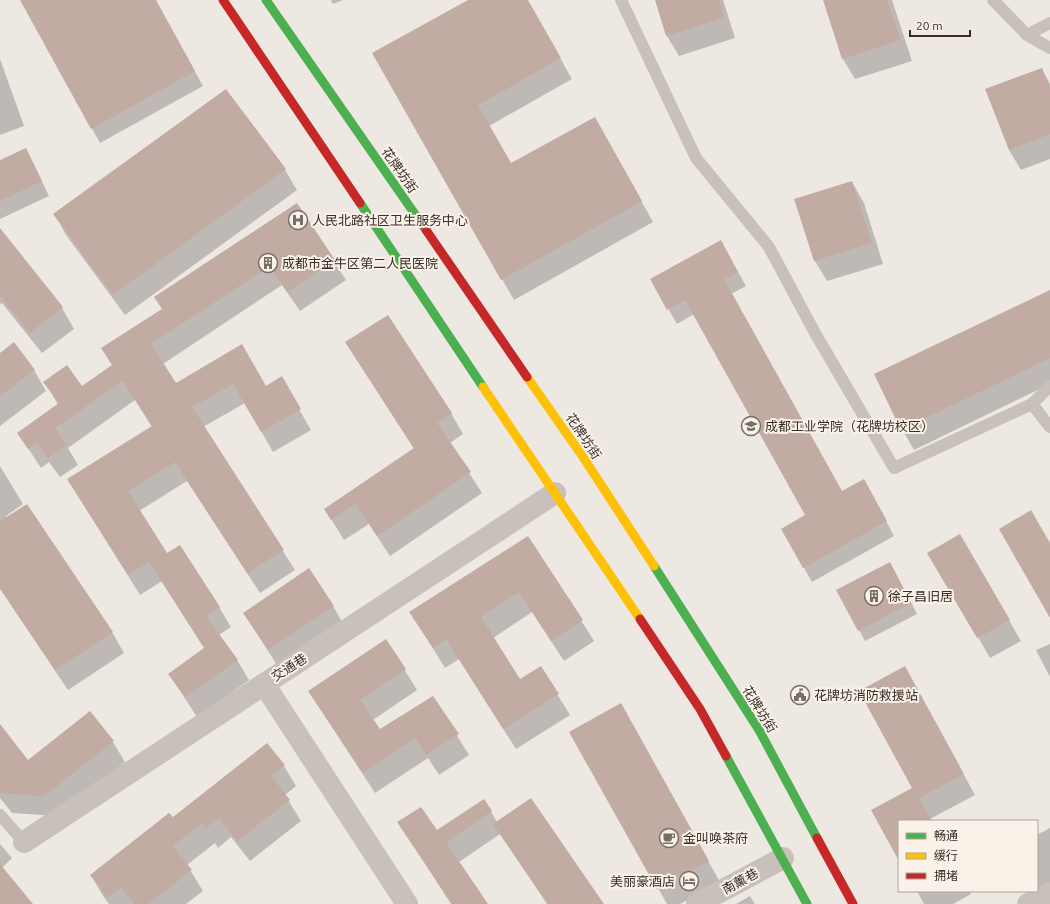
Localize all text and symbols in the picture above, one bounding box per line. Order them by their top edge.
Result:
scale bar [910,12,970,38]
text: 20 m [916,19,943,32]
street label: 花牌坊街 [379,145,421,195]
hospital icon: 人民北路社区卫生服务中心 [287,209,309,231]
place label: 人民北路社区卫生服务中心 [312,213,468,227]
building icon: 成都市金牛区第二人民医院 [257,252,279,274]
place label: 成都市金牛区第二人民医院 [282,256,438,270]
street label: 花牌坊街 [564,411,604,461]
school or university icon: 成都工业学院（花牌坊校区） [740,415,762,437]
place label: 成都工业学院（花牌坊校区） [765,419,934,433]
building icon: 徐子昌旧居 [863,585,885,607]
place label: 徐子昌旧居 [888,589,953,603]
street label: 交通巷 [269,651,309,683]
street label: 花牌坊街 [740,683,780,735]
public building icon: 花牌坊消防救援站 [789,684,811,706]
place label: 花牌坊消防救援站 [814,688,918,702]
legend [898,820,1038,892]
cafe icon: 金叫唤茶府 [658,827,680,849]
text: 畅通 [934,829,958,842]
place label: 金叫唤茶府 [683,831,748,845]
text: 缓行 [934,849,958,862]
street label: 南薰巷 [719,866,761,896]
text: 拥堵 [934,869,958,882]
hotel icon: 美丽豪酒店 [678,870,700,892]
place label: 美丽豪酒店 [610,874,675,888]

